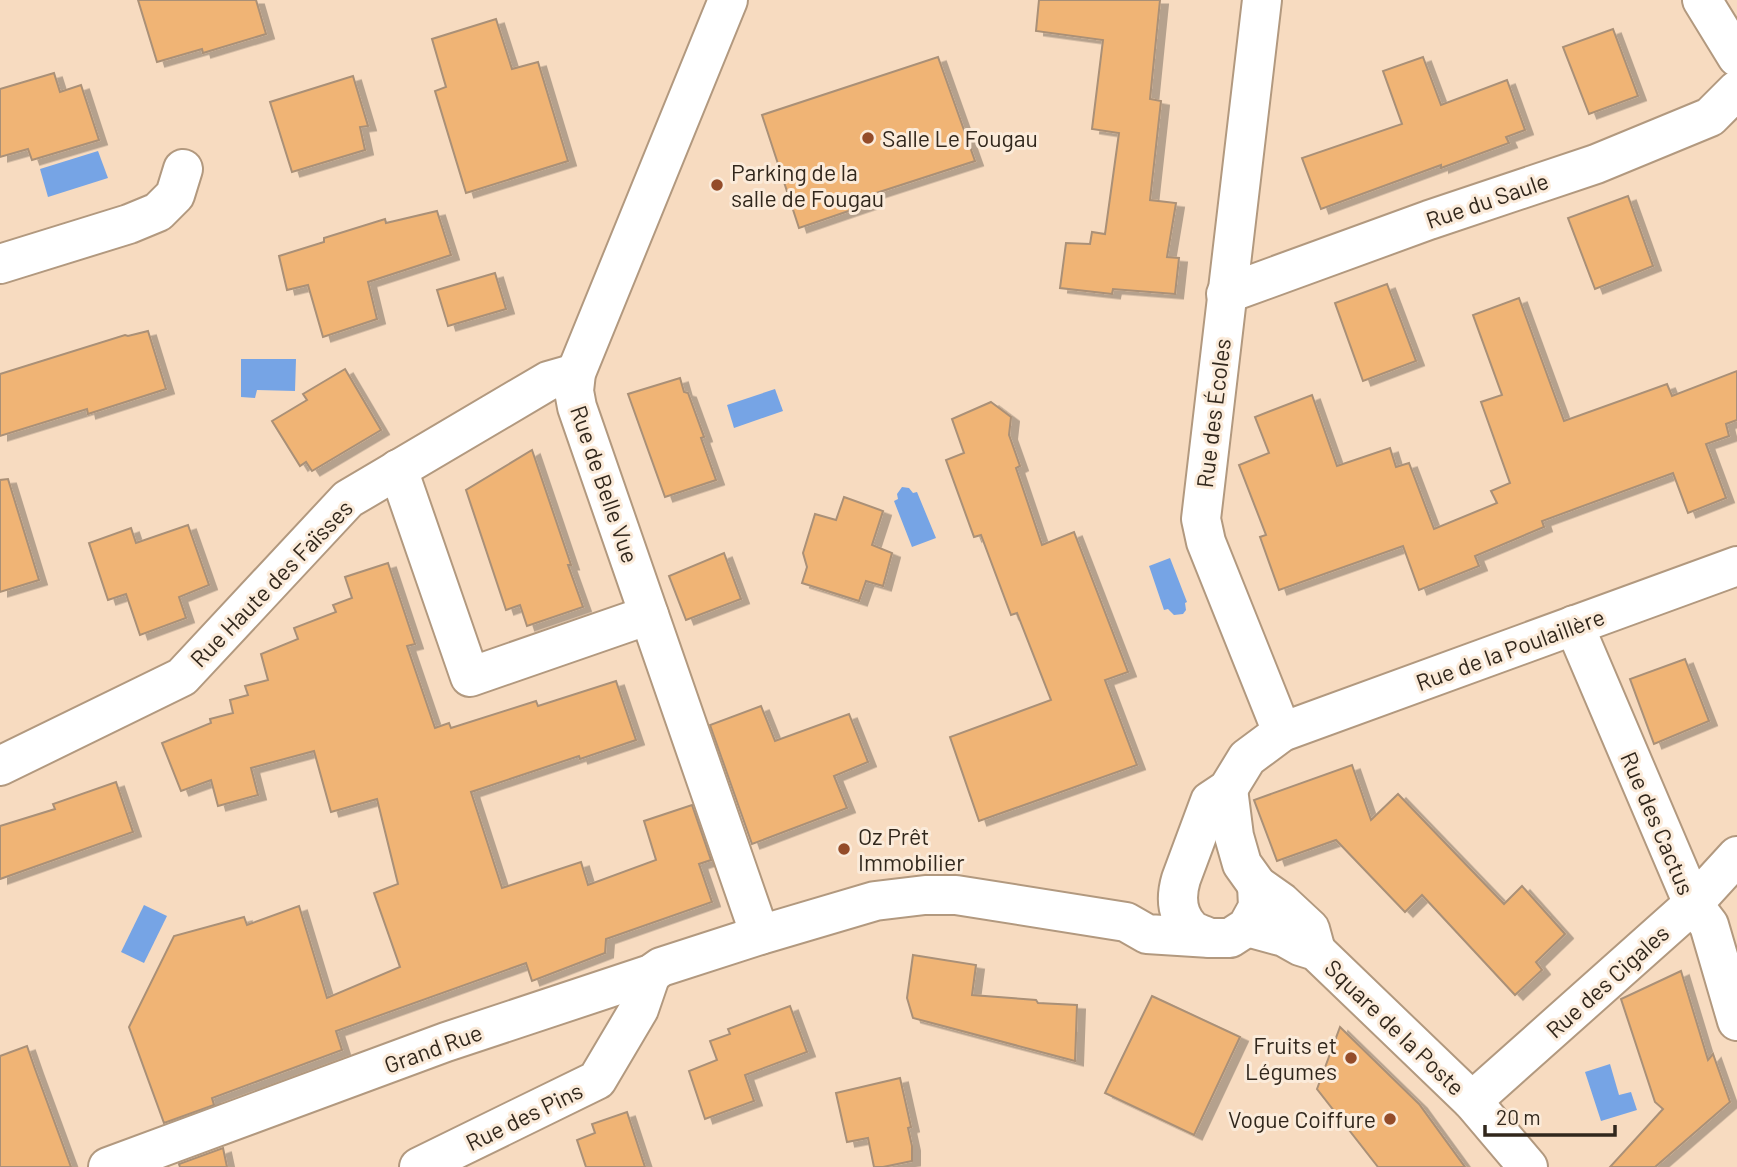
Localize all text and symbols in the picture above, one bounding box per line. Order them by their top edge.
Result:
place label: Salle Le Fougau [882,124,1038,152]
marker: Salle Le Fougau [860,130,876,146]
place label: Parking de la salle de Fougau [731,158,884,212]
street label: Rue du Saule [1422,166,1552,234]
marker: Parking de la salle de Fougau [709,177,725,193]
street label: Rue des Écoles [1190,337,1236,489]
street label: Rue de Belle Vue [565,402,645,566]
street label: Rue Haute des Faïsses [184,494,358,672]
street label: Rue de la Poulaillère [1412,602,1608,696]
street label: Rue des Cactus [1615,747,1701,899]
place label: Oz Prêt Immobilier [858,822,965,876]
marker: Oz Prêt Immobilier [836,841,852,857]
street label: Rue des Cigales [1540,918,1674,1044]
street label: Square de la Poste [1319,953,1471,1101]
street label: Grand Rue [380,1017,486,1079]
place label: Fruits et Légumes [1245,1031,1337,1085]
marker: Fruits et Légumes [1343,1050,1359,1066]
street label: Rue des Pins [461,1076,587,1156]
scale bar [1485,1094,1614,1138]
text: 20 m [1496,1104,1541,1129]
place label: Vogue Coiffure [1228,1105,1376,1133]
marker: Vogue Coiffure [1382,1111,1398,1127]

